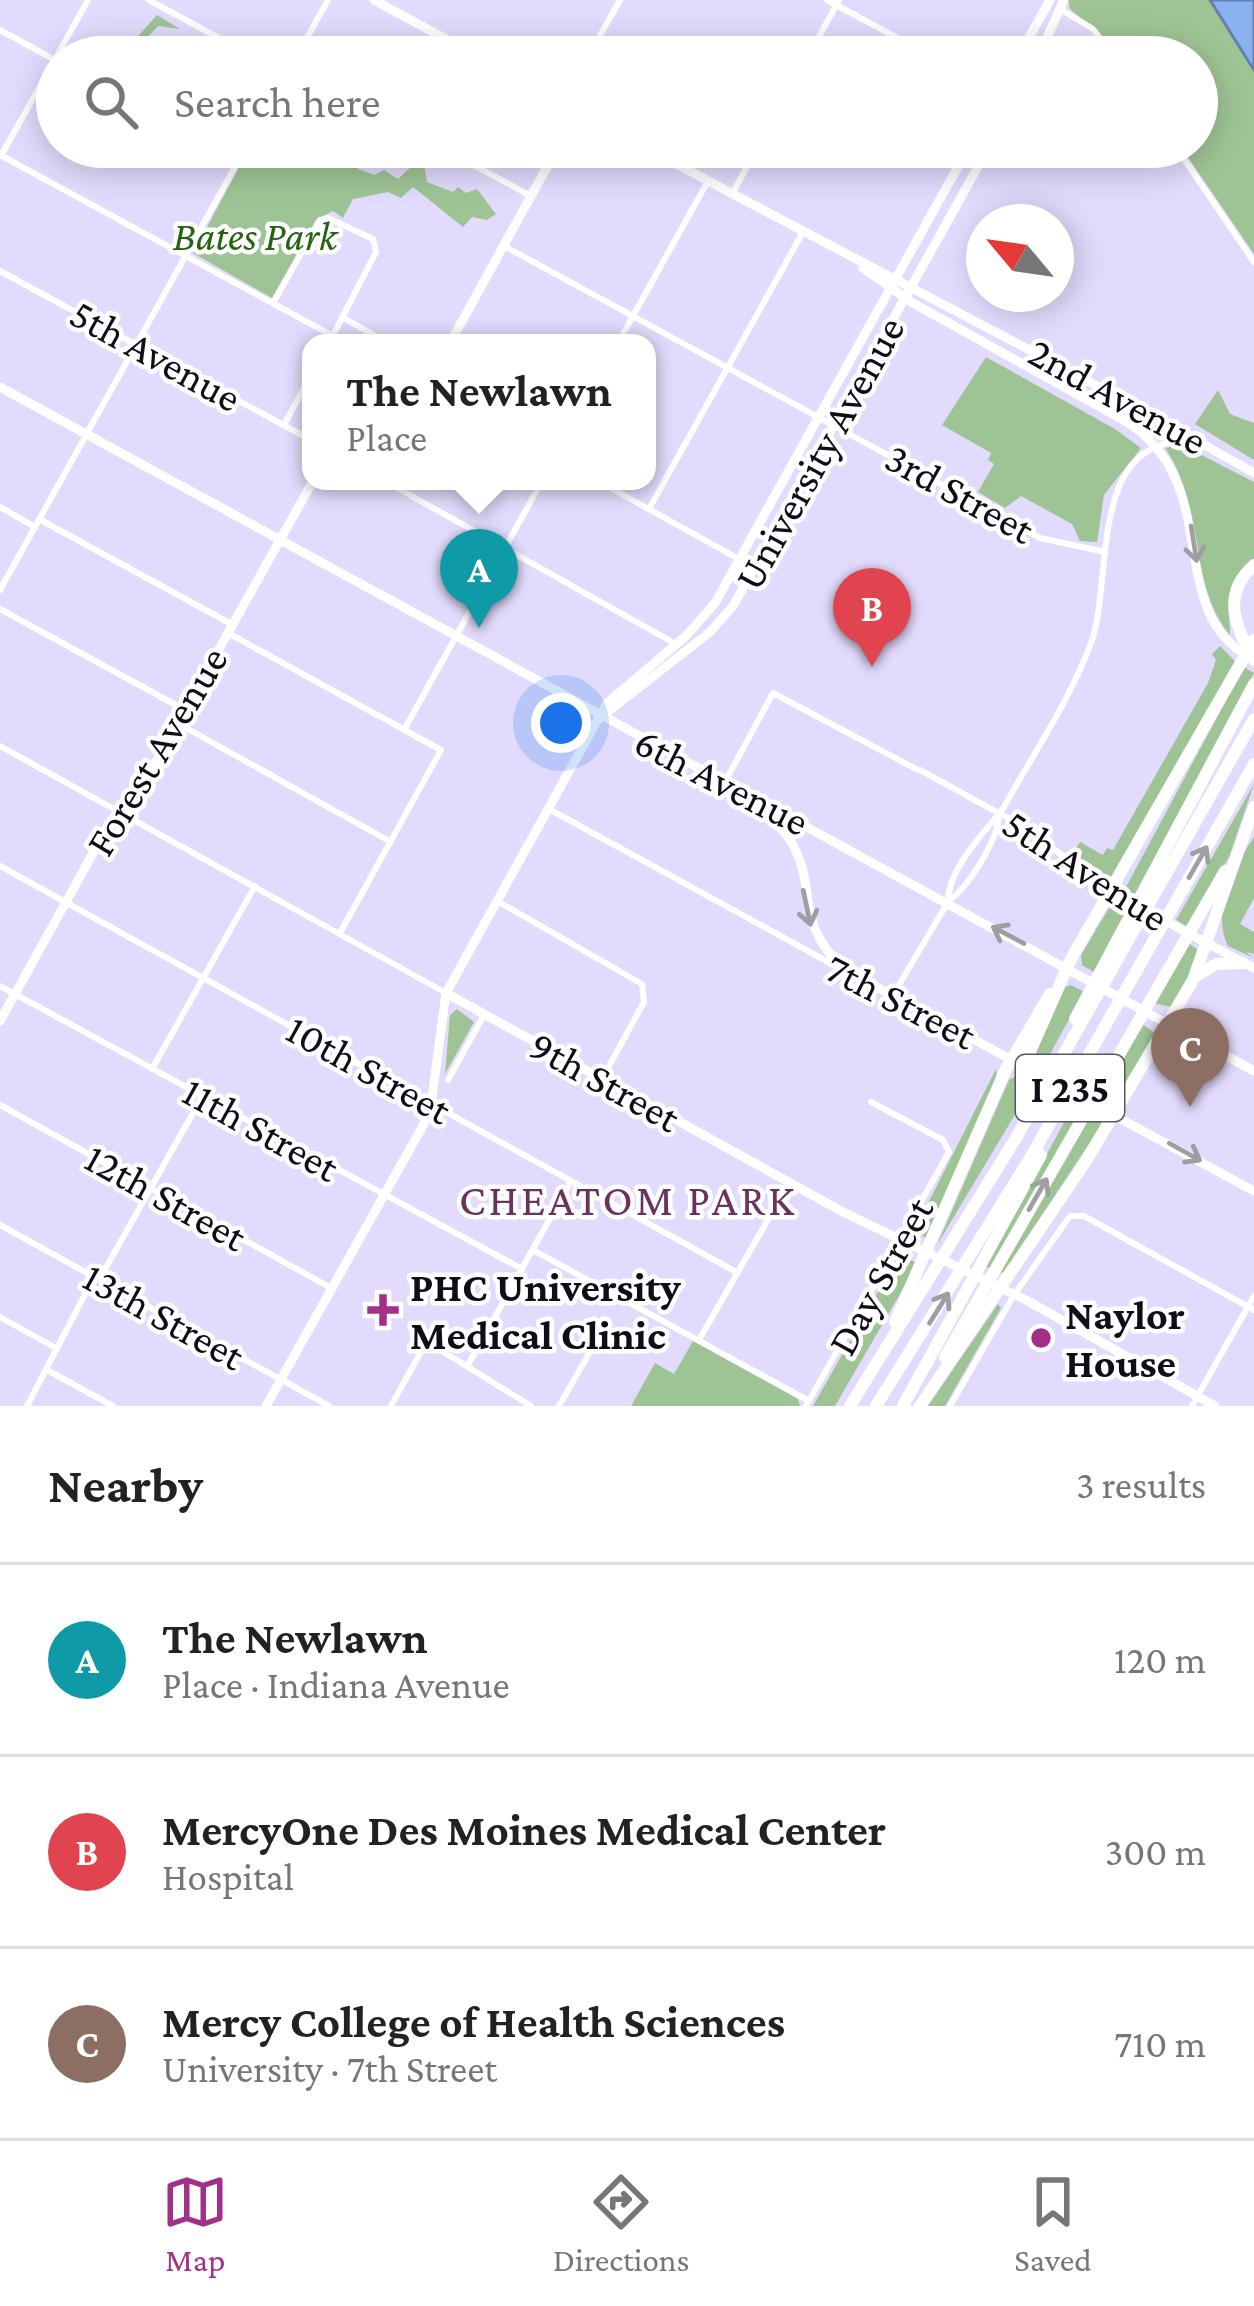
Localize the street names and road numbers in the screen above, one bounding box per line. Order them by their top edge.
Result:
street label: 5th Avenue [63,289,249,421]
street label: University Avenue [725,308,913,598]
street label: 2nd Avenue [1021,328,1215,464]
street label: 3rd Street [878,433,1043,553]
street label: Forest Avenue [75,638,237,864]
street label: 6th Avenue [627,717,817,845]
street label: 5th Avenue [995,799,1177,941]
street label: 7th Street [818,943,985,1059]
street label: 10th Street [279,1005,460,1134]
street label: 9th Street [522,1021,689,1142]
road number: I 235 [1016,1055,1124,1121]
street label: 11th Street [175,1067,348,1191]
street label: 12th Street [77,1134,256,1261]
street label: Day Street [818,1188,943,1363]
street label: 13th Street [75,1253,254,1380]

